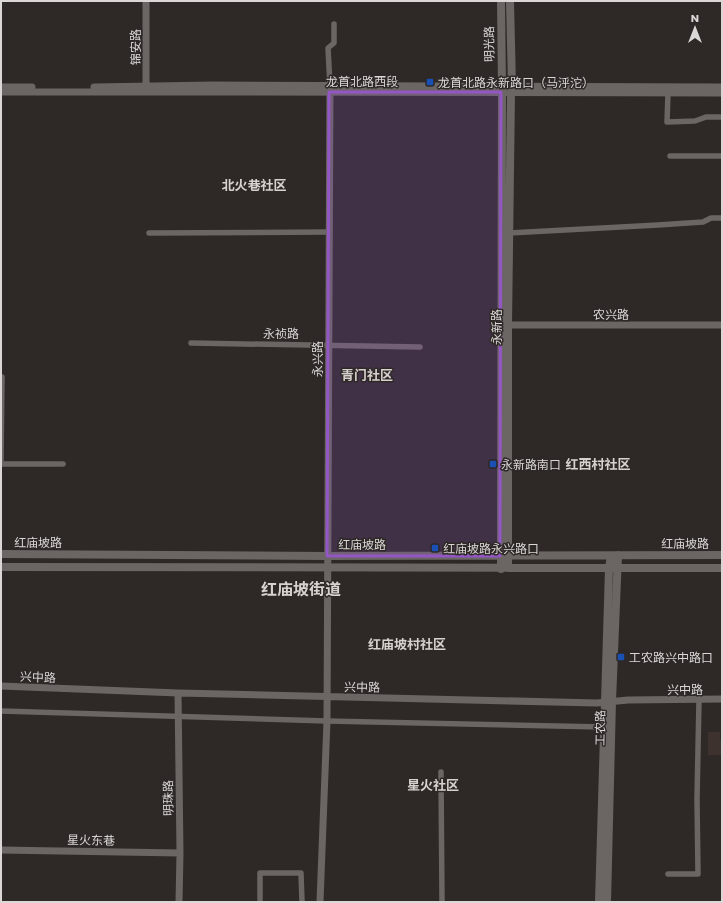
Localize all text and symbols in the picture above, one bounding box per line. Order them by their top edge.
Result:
north arrow [675,8,715,48]
text: N [691,10,699,26]
street label: 明光路 [480,26,498,62]
street label: 锦安路 [127,29,144,65]
street label: 龙首北路西段 [326,73,398,90]
place label: 龙首北路永新路口（马泘沱） [438,74,594,91]
marker: 龙首北路永新路口（马泘沱） [425,77,435,87]
district label: 北火巷社区 [221,176,287,195]
street label: 农兴路 [593,306,629,323]
street label: 永新路 [488,309,505,345]
street label: 永祯路 [263,325,299,342]
street label: 永兴路 [309,341,326,377]
district label: 青门社区 [341,366,393,385]
district label: 红西村社区 [565,455,631,474]
place label: 永新路南口 [501,456,561,473]
marker: 永新路南口 [488,459,498,469]
street label: 红庙坡路 [14,534,62,551]
street label: 红庙坡路 [661,535,709,552]
street label: 红庙坡路 [338,536,386,553]
place label: 红庙坡路永兴路口 [443,540,539,557]
marker: 红庙坡路永兴路口 [430,543,440,553]
district label: 红庙坡街道 [261,578,341,601]
district label: 红庙坡村社区 [368,635,446,654]
place label: 工农路兴中路口 [629,649,713,666]
marker: 工农路兴中路口 [616,652,626,662]
street label: 兴中路 [20,668,56,686]
street label: 兴中路 [344,678,380,696]
street label: 兴中路 [667,681,703,698]
street label: 工农路 [591,710,609,746]
district label: 星火社区 [407,776,459,795]
street label: 明珠路 [159,780,177,816]
street label: 星火东巷 [67,831,115,849]

